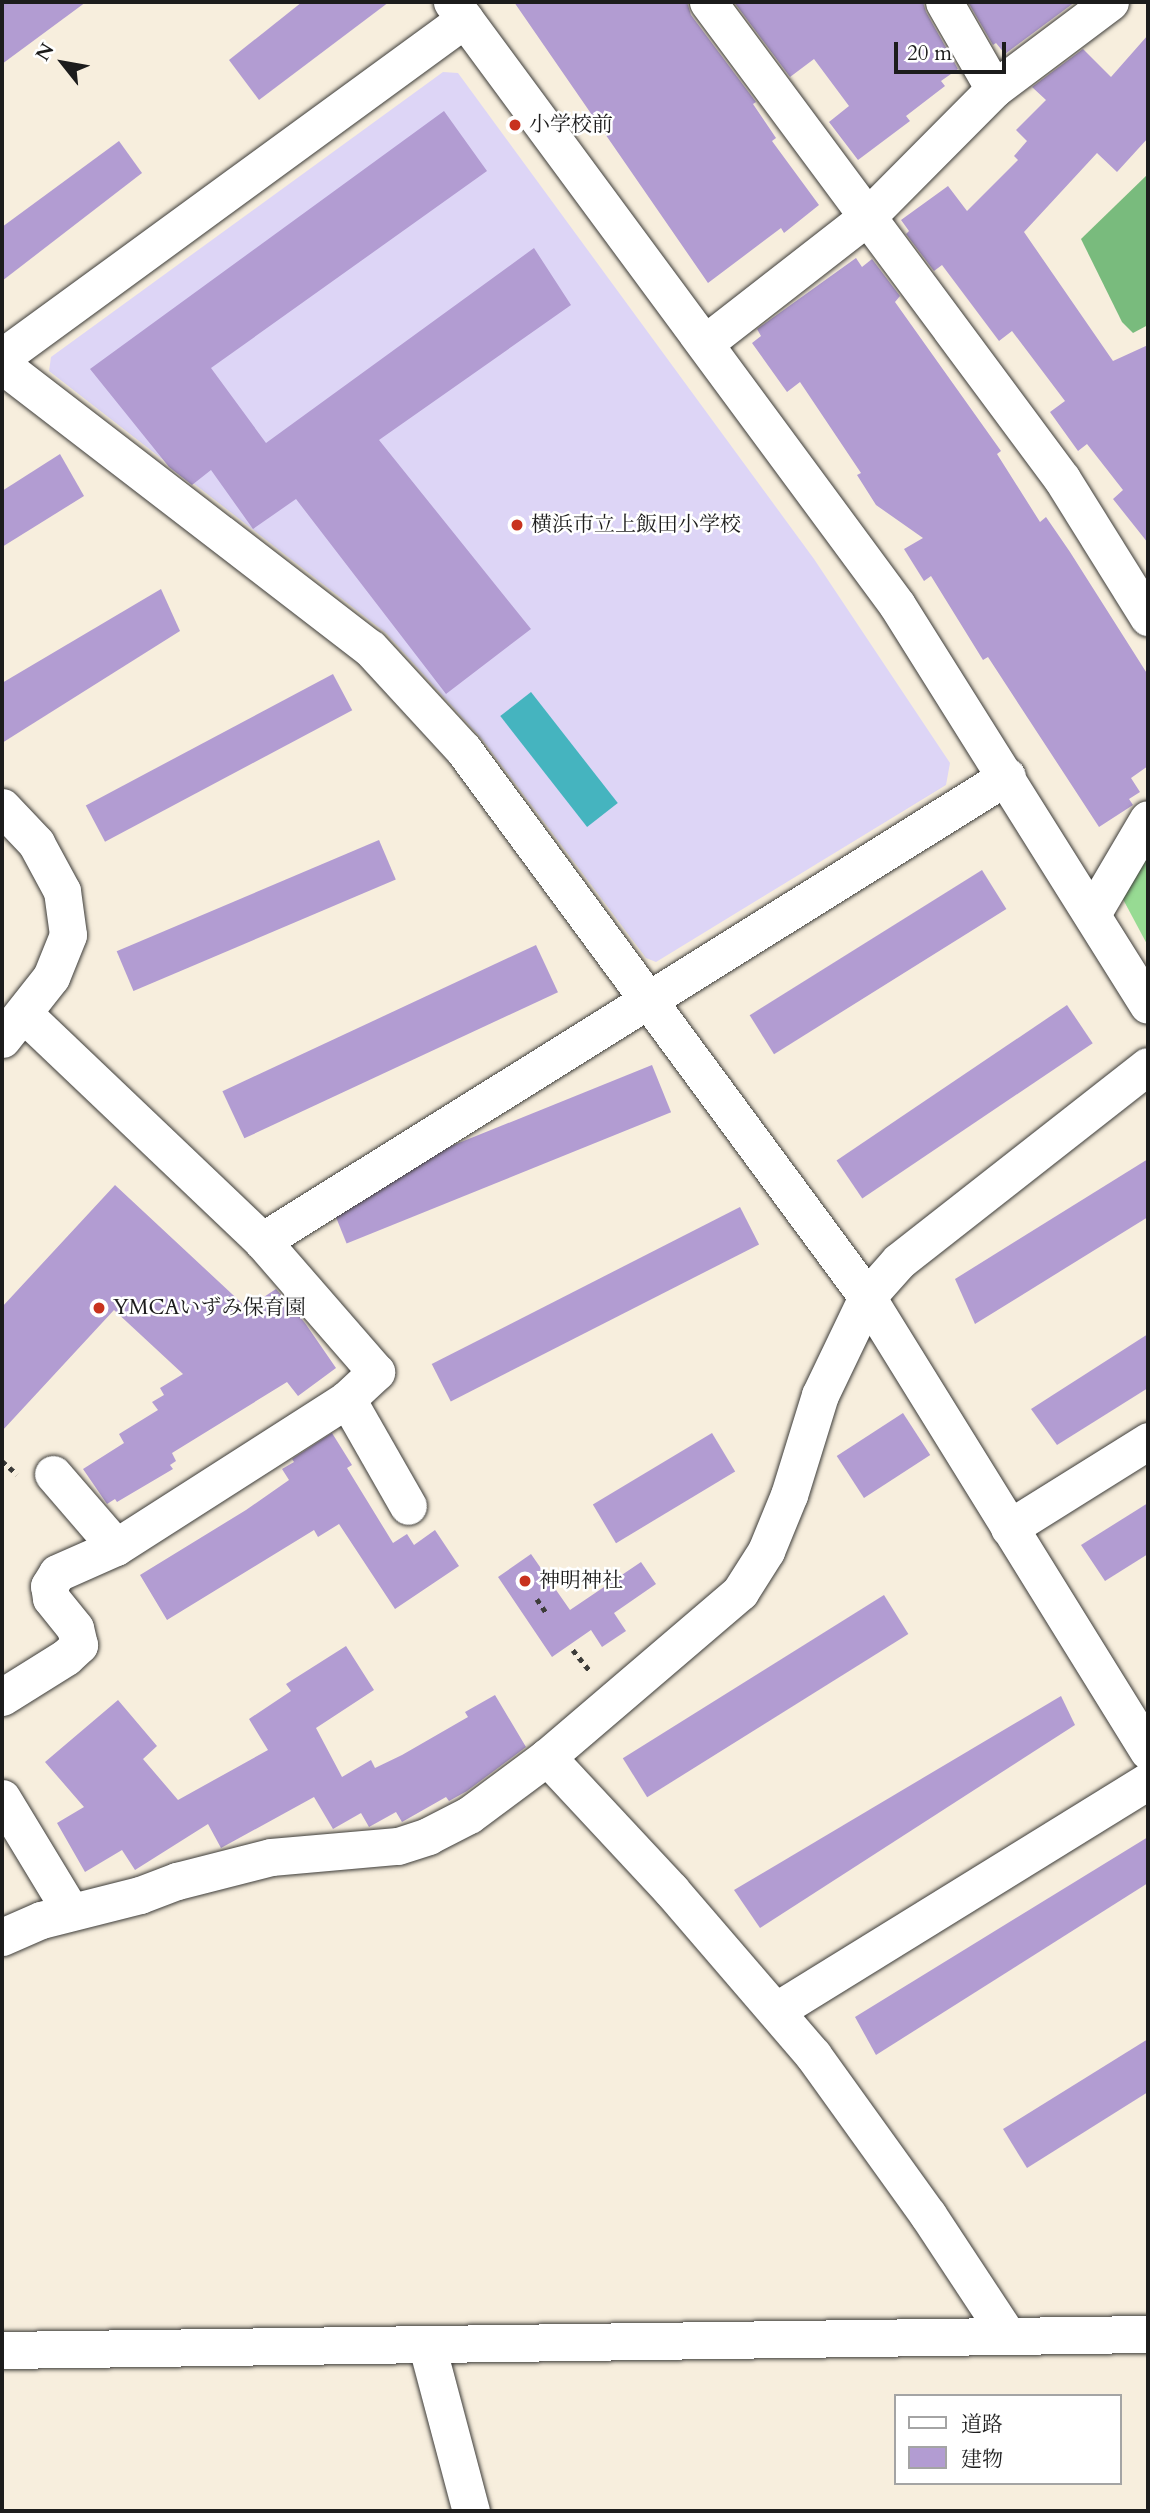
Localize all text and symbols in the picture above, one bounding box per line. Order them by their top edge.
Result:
north arrow [28,28,98,98]
scale bar [898,28,1010,72]
text: N [30,38,60,66]
text: 20 m [907,39,952,68]
place label: 小学校前 [529,112,613,138]
marker: 小学校前 [507,117,523,133]
place label: 横浜市立上飯田小学校 [531,512,741,538]
marker: 横浜市立上飯田小学校 [509,517,525,533]
place label: YMCAいずみ保育園 [113,1295,305,1321]
marker: YMCAいずみ保育園 [91,1300,107,1316]
place label: 神明神社 [539,1568,623,1594]
marker: 神明神社 [517,1573,533,1589]
legend [894,2394,1122,2485]
text: 道路 [961,2410,1003,2439]
text: 建物 [961,2445,1003,2474]

